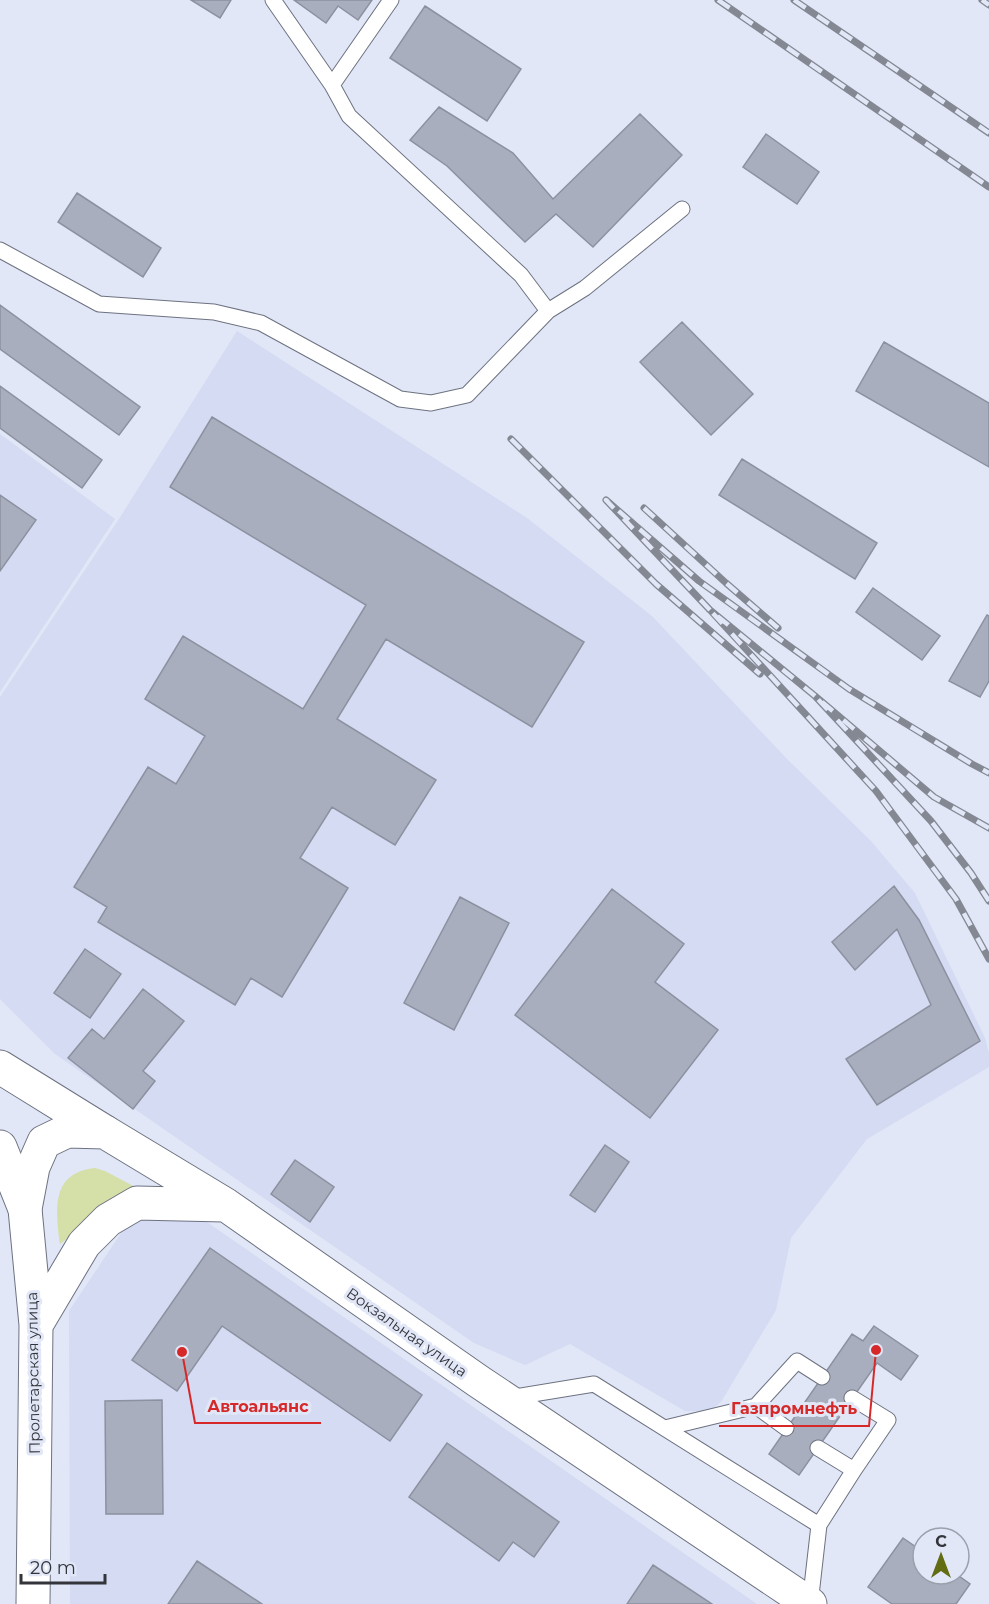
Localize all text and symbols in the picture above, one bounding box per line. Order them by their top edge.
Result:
street label: Вокзальная улица [343,1283,471,1381]
street label: Пролетарская улица [22,1292,44,1454]
callout: Автоальянс [195,1389,321,1423]
callout: Газпромнефть [719,1392,869,1426]
text: Автоальянс [207,1397,309,1416]
text: Газпромнефть [731,1399,857,1418]
north arrow [911,1526,971,1586]
text: С [935,1532,947,1551]
scale bar [21,1547,105,1585]
text: 20 m [30,1557,76,1579]

